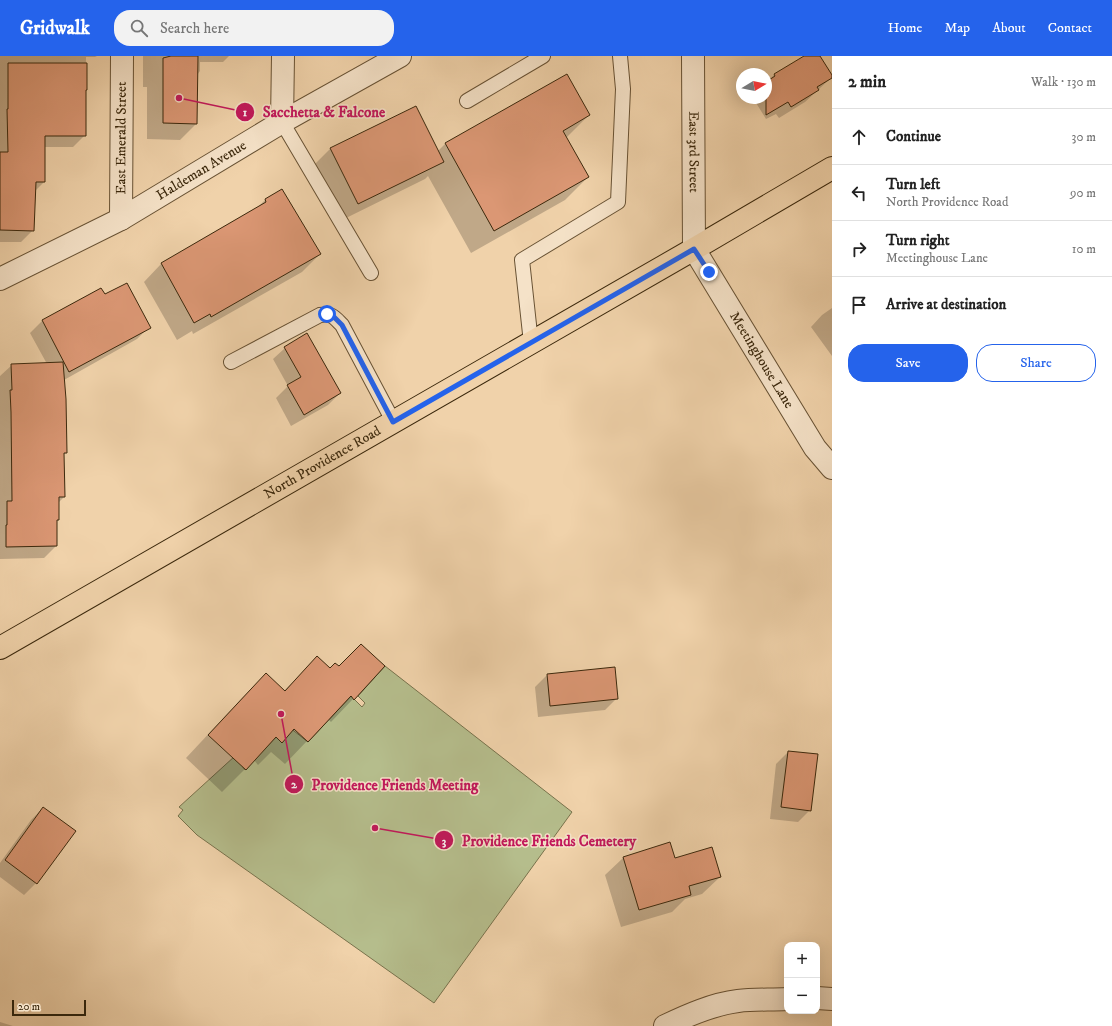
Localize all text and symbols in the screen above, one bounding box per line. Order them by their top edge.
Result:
search box [114,10,394,46]
text: Gridwalk [20,17,90,40]
icon: search [128,17,150,39]
text: Search here [160,19,229,38]
text: Home [888,19,922,37]
text: Map [944,19,970,37]
text: About [992,19,1026,37]
text: Contact [1048,19,1092,37]
north arrow [736,68,772,104]
text: 2 min [848,71,886,93]
text: Walk · 130 m [1031,74,1096,90]
street label: East Emerald Street [112,81,131,194]
callout: Sacchetta & Falcone [235,98,394,125]
text: Sacchetta & Falcone [263,103,386,122]
text: 1 [243,105,248,120]
street label: East 3rd Street [684,111,703,193]
icon: ahead [848,126,870,148]
text: Continue [886,127,941,146]
text: 30 m [1072,129,1096,145]
street label: Haldeman Avenue [153,136,250,205]
text: Turn left [886,175,940,194]
icon: left [848,182,870,204]
text: 90 m [1070,185,1096,201]
text: North Providence Road [886,194,1008,210]
text: Turn right [886,231,949,250]
icon: right [848,238,870,260]
text: 10 m [1072,241,1096,257]
text: Meetinghouse Lane [886,250,988,266]
route end [700,263,718,281]
icon: arrive [848,294,870,316]
text: Arrive at destination [886,295,1006,314]
route start [318,305,336,323]
street label: Meetinghouse Lane [725,308,798,412]
button: Save [848,344,968,382]
button: Share [976,344,1096,382]
street label: North Providence Road [261,422,384,503]
callout: Providence Friends Meeting [284,771,487,798]
text: Providence Friends Meeting [312,776,479,795]
text: 2 [291,777,298,792]
callout: Providence Friends Cemetery [434,827,644,854]
text: Providence Friends Cemetery [462,832,637,851]
text: 3 [442,834,447,849]
map controls [784,942,820,1014]
button: + [784,942,820,978]
button: − [784,978,820,1014]
scale bar [12,998,86,1017]
text: 20 m [18,1000,40,1014]

